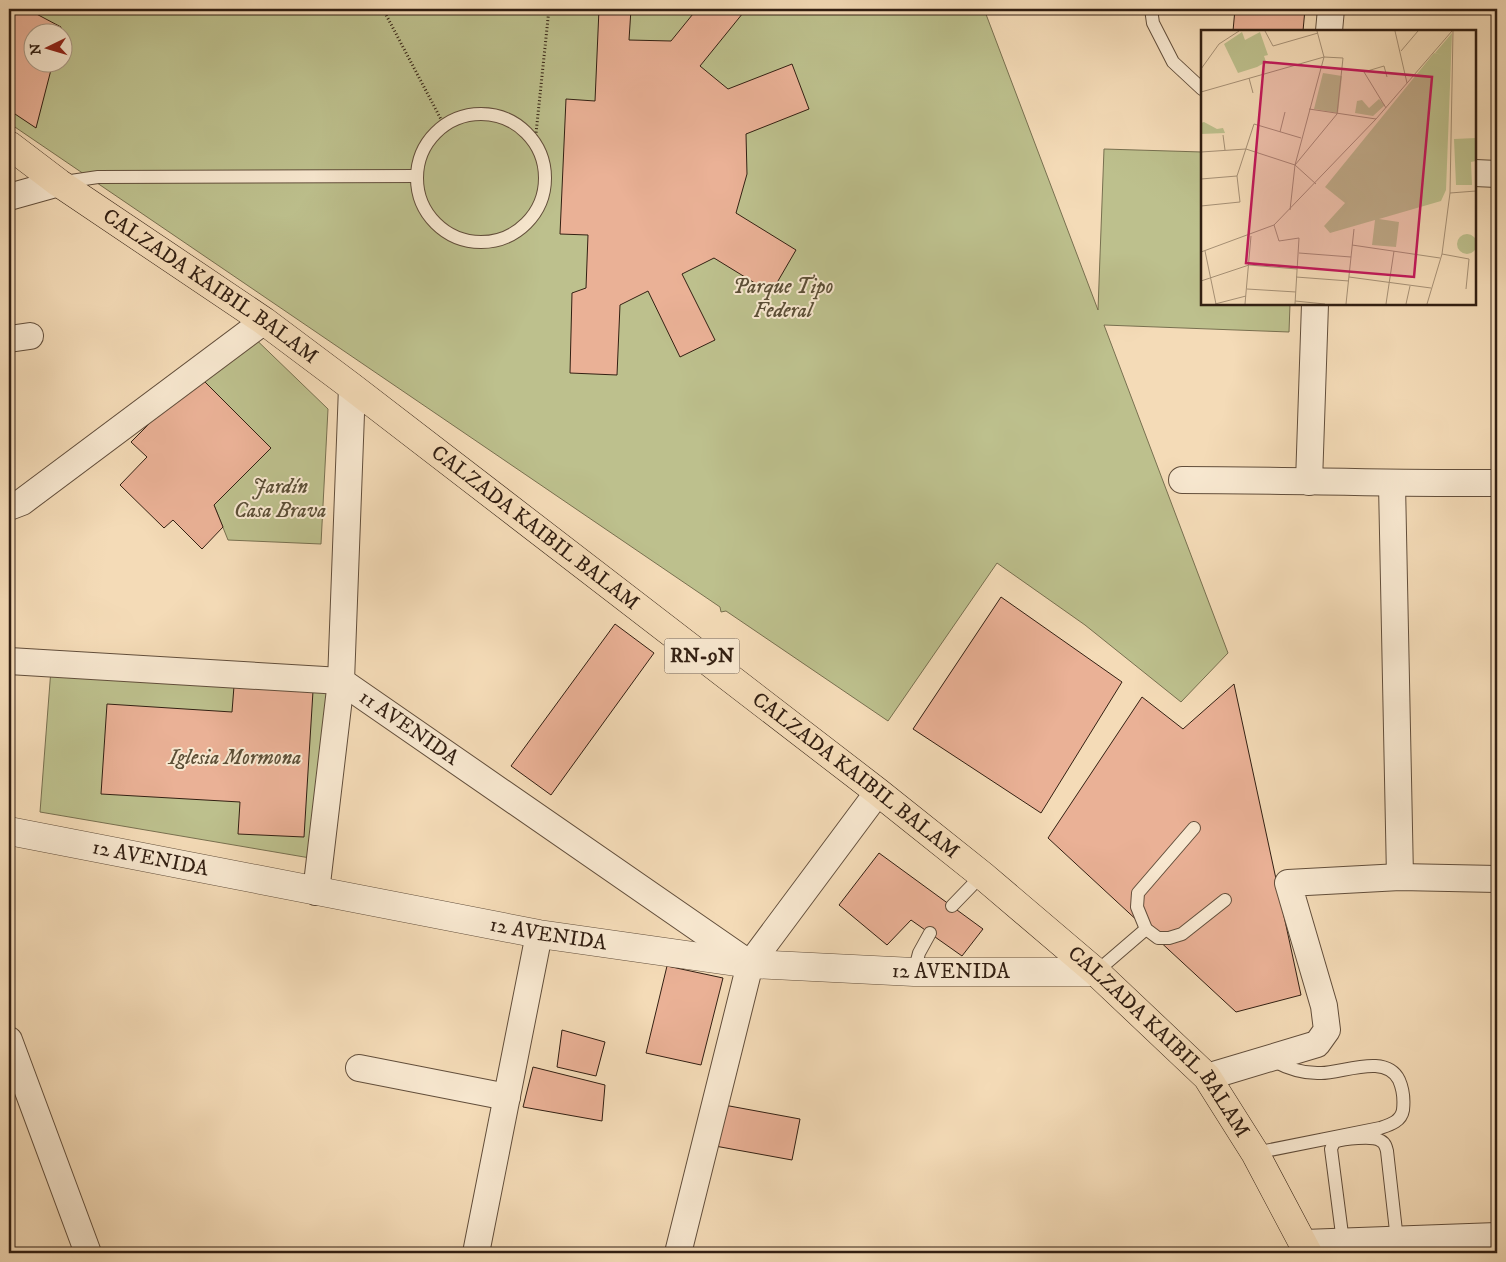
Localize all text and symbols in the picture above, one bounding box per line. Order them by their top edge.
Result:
north arrow [22,22,72,72]
inset map [1201,30,1476,305]
text: N [27,42,46,56]
street label: CALZADA KAIBIL BALAM [98,203,323,370]
park label: Parque Tipo Federal [733,274,833,324]
street label: CALZADA KAIBIL BALAM [426,440,644,616]
park label: Jardín Casa Brava [234,474,326,524]
road number: RN-9N [664,638,740,674]
street label: 11 AVENIDA [354,684,464,772]
street label: CALZADA KAIBIL BALAM [747,687,964,865]
park label: Iglesia Mormona [167,745,301,771]
street label: 12 AVENIDA [90,834,211,883]
street label: 12 AVENIDA [487,912,609,957]
street label: CALZADA KAIBIL BALAM [1062,940,1255,1143]
street label: 12 AVENIDA [891,958,1010,985]

